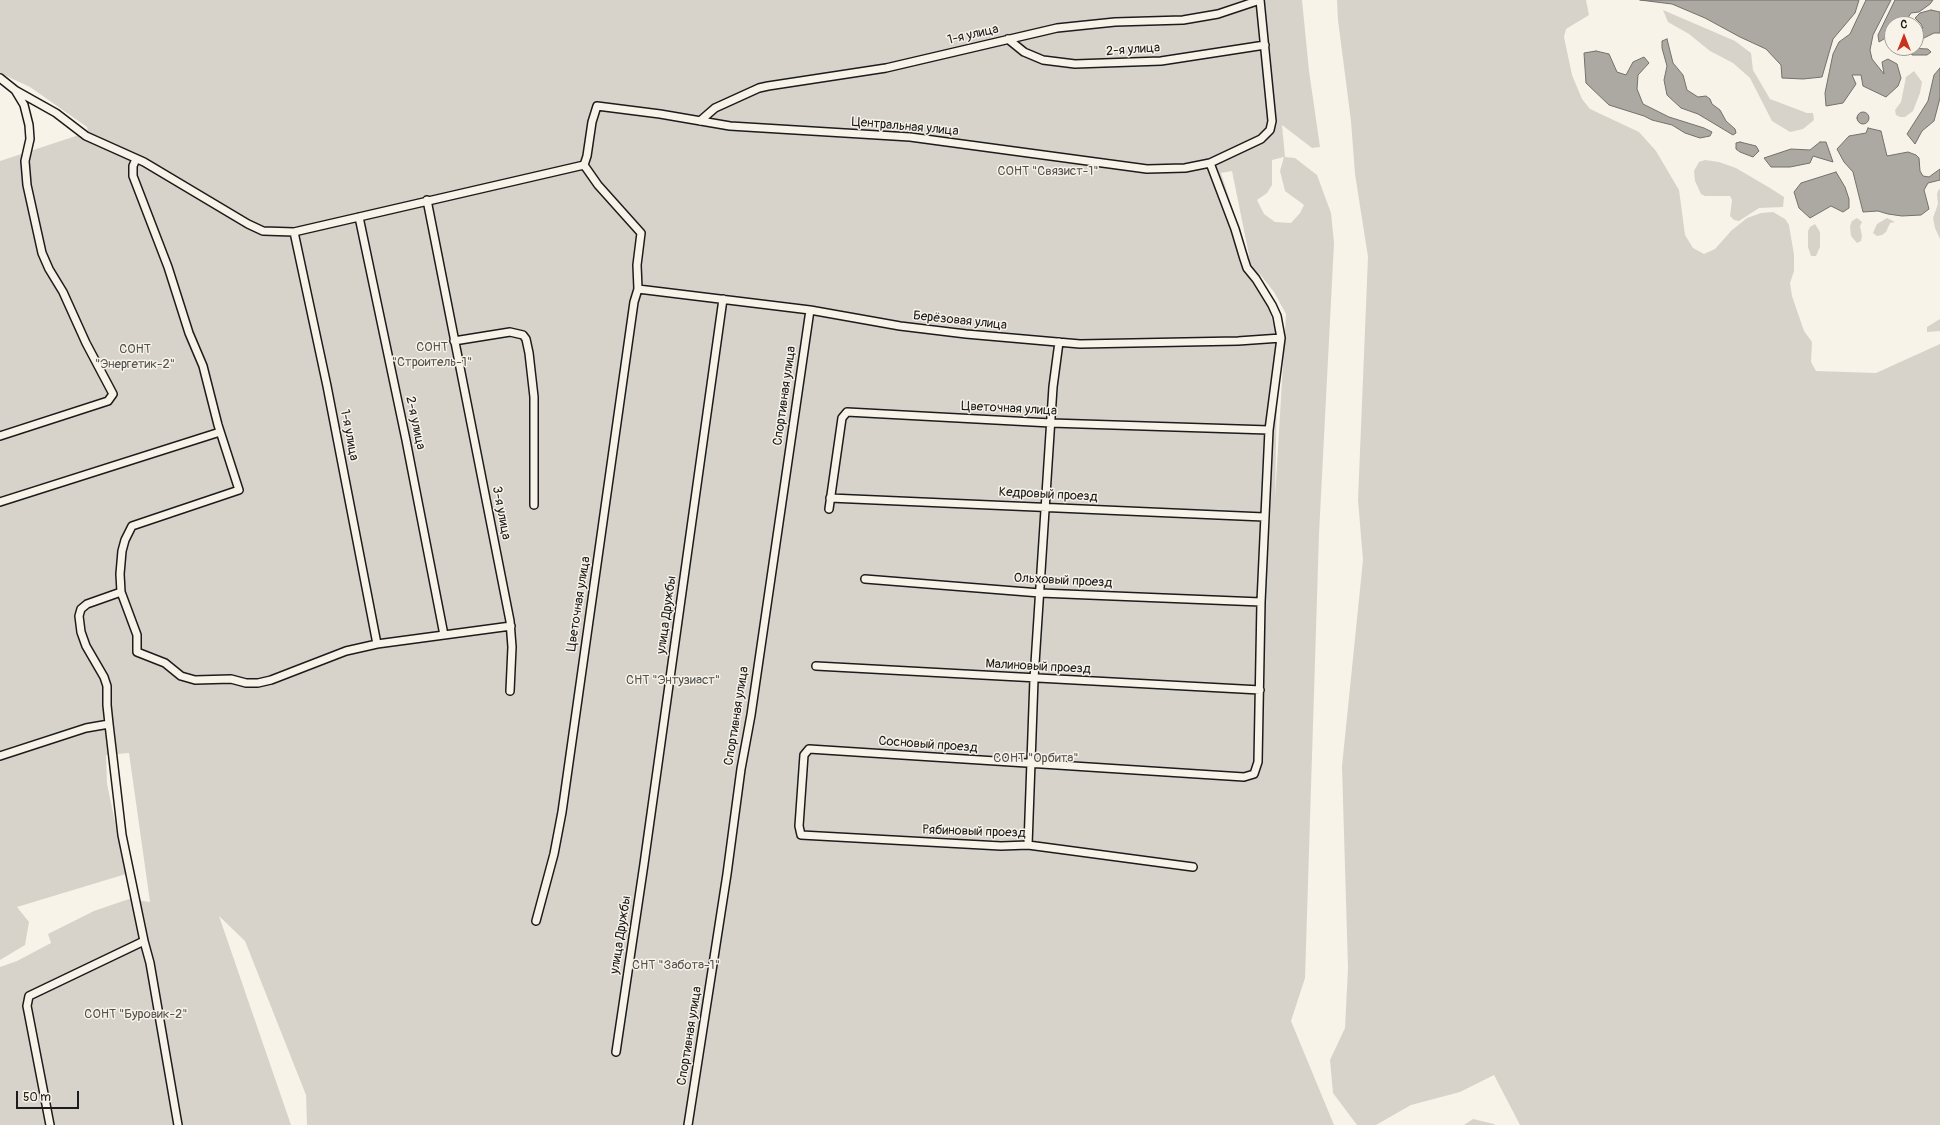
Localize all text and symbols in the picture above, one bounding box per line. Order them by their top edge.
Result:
north arrow [1884,16,1924,56]
text: С [1901,18,1907,31]
street label: 1-я улица [946,22,1000,48]
street label: 2-я улица [1105,40,1161,60]
street label: Центральная улица [851,115,959,139]
park label: СОНТ "Связист-1" [997,164,1099,180]
street label: Берёзовая улица [912,308,1008,334]
park label: СОНТ "Строитель-1" [392,340,472,371]
park label: СОНТ "Энергетик-2" [95,342,175,373]
street label: Спортивная улица [770,345,800,447]
street label: 2-я улица [402,395,428,451]
street label: Цветочная улица [961,399,1057,419]
street label: 1-я улица [336,408,362,462]
street label: 3-я улица [488,485,514,541]
street label: Кедровый проезд [998,485,1098,505]
street label: Цветочная улица [564,555,594,653]
street label: Ольховый проезд [1013,571,1113,591]
street label: улица Дружбы [654,575,680,655]
street label: Малиновый проезд [985,656,1091,678]
street label: Спортивная улица [721,665,753,767]
park label: СНТ "Энтузиаст" [626,673,720,689]
street label: Сосновый проезд [878,734,978,756]
park label: СОНТ "Орбита" [993,751,1079,767]
street label: Рябиновый проезд [922,822,1026,842]
street label: улица Дружбы [607,895,635,975]
park label: СНТ "Забота-1" [632,958,720,974]
street label: Спортивная улица [674,985,706,1087]
park label: СОНТ "Буровик-2" [84,1007,188,1023]
scale bar [18,1083,81,1109]
text: 50 m [23,1090,51,1105]

